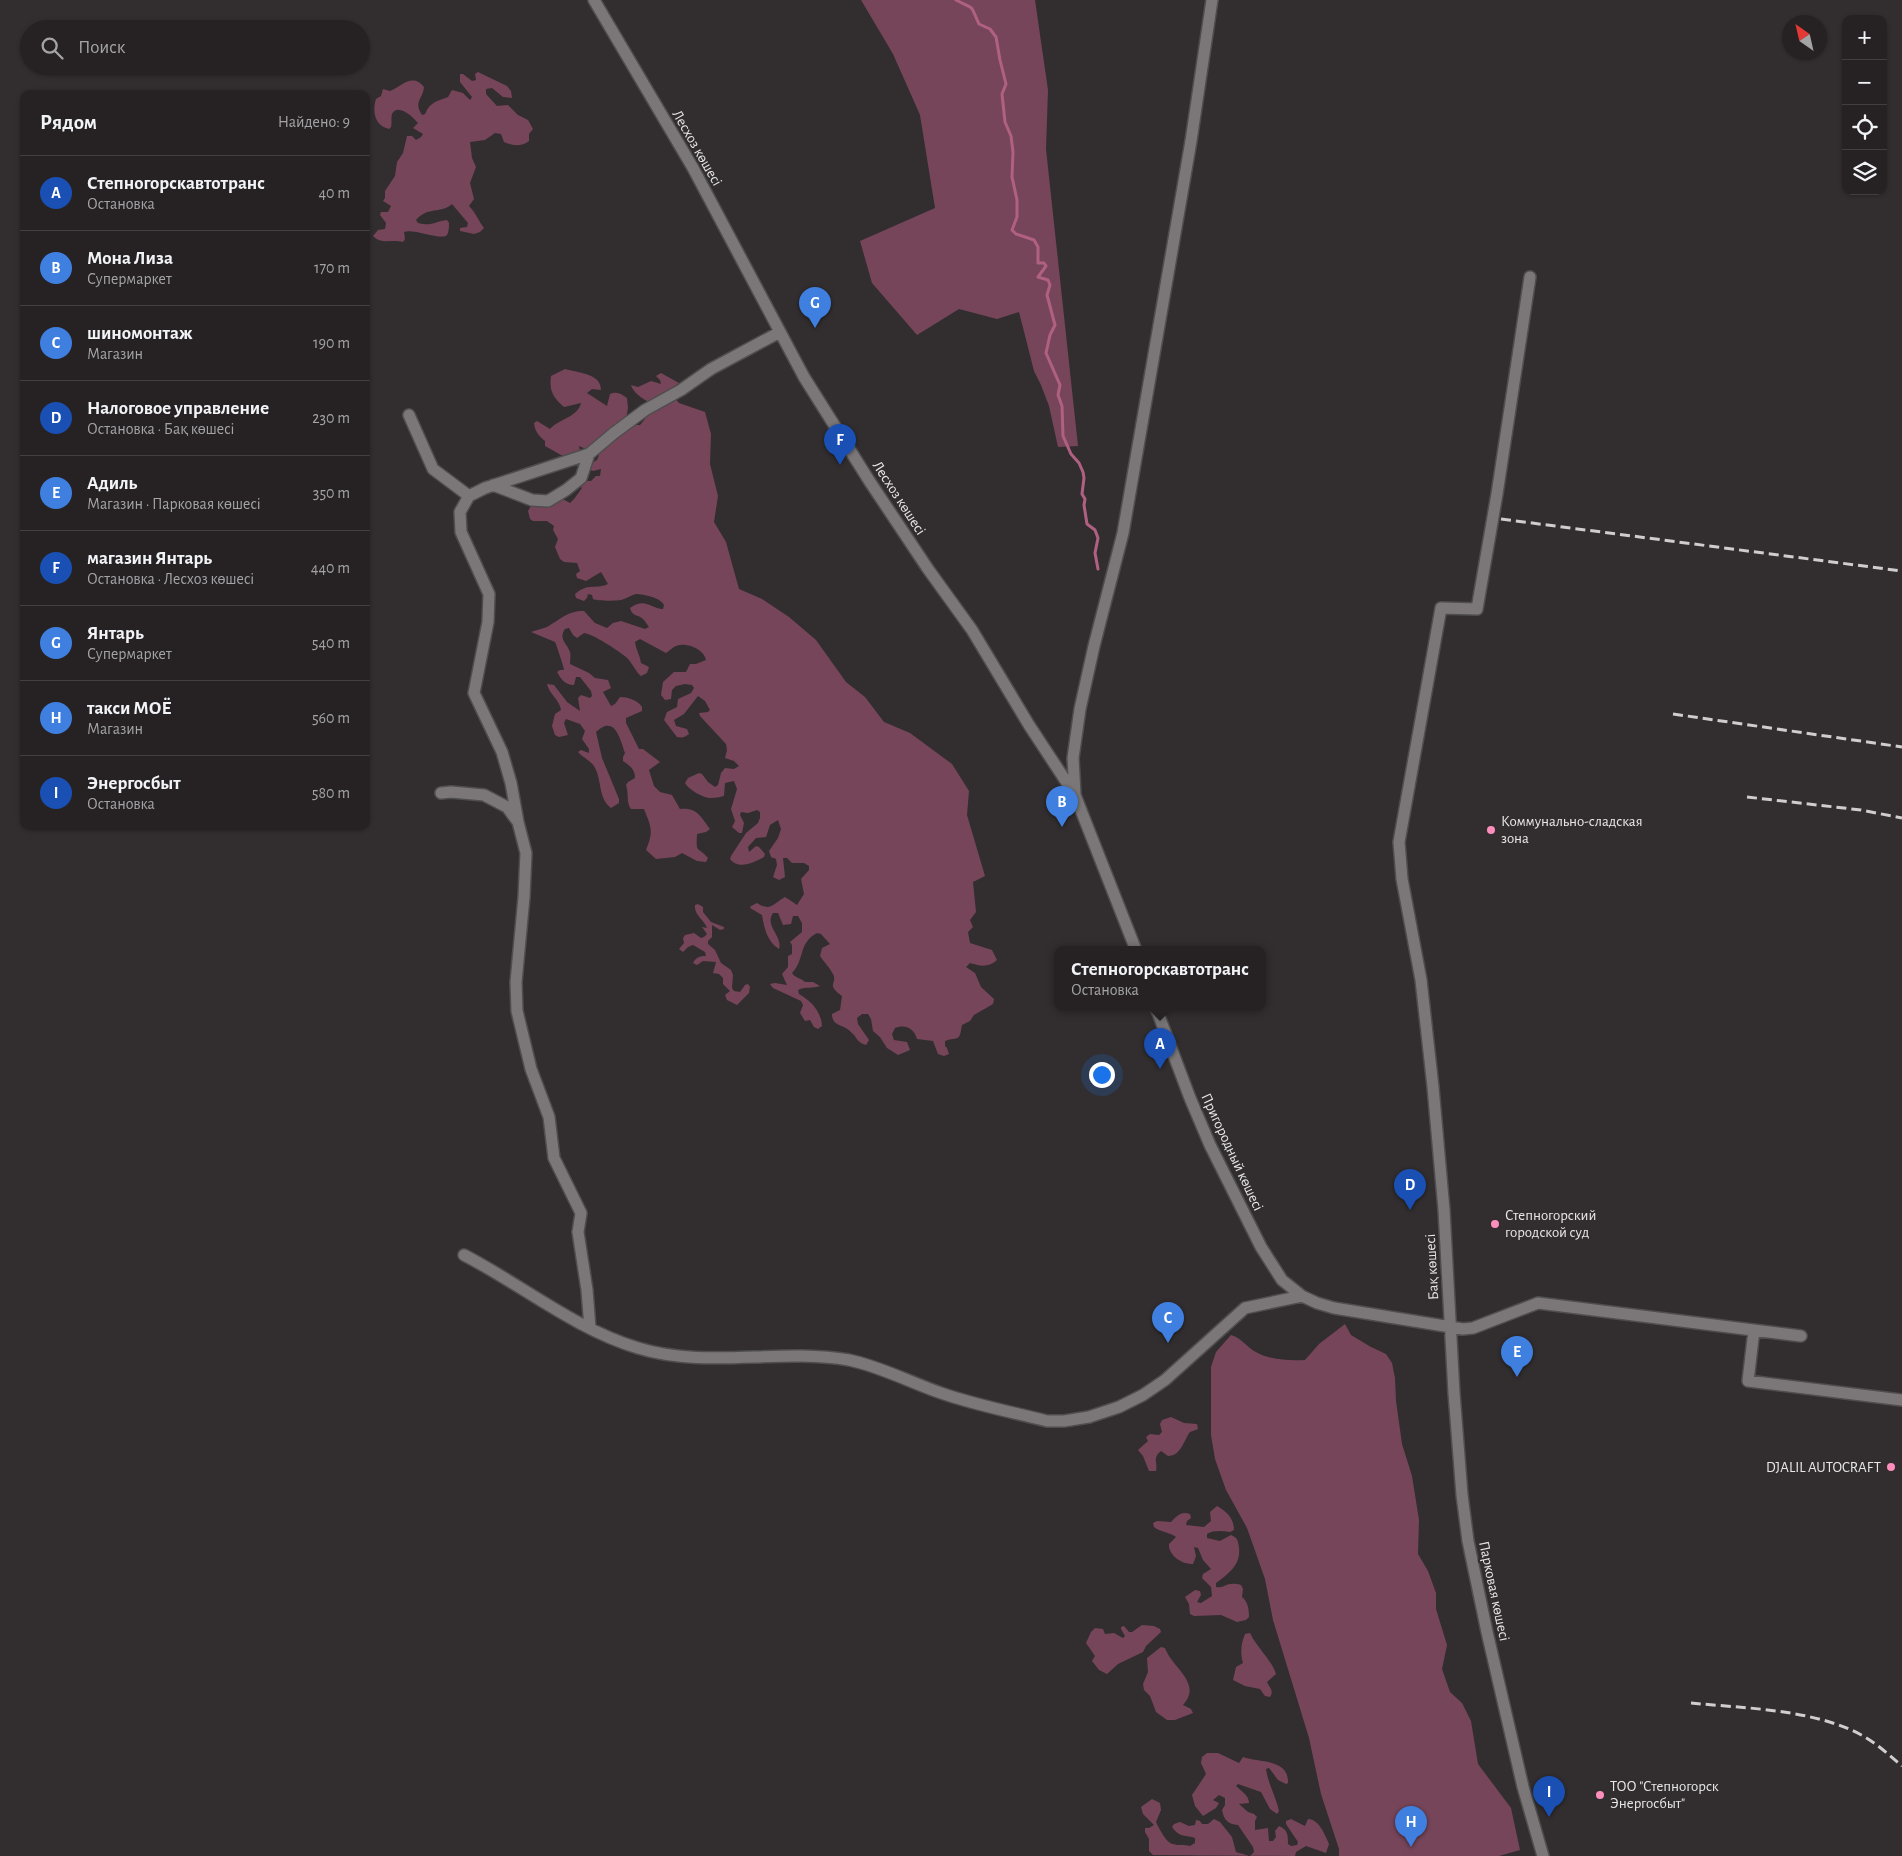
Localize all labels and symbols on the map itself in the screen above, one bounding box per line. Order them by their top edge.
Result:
north arrow [1782,15,1827,60]
street label: Лесхоз көшесі [669,108,725,188]
pin: G [799,287,831,328]
pin: F [824,424,856,465]
street label: Лесхоз көшесі [870,458,928,538]
pin: B [1046,786,1078,827]
place label: Коммунально-сладская зона [1501,814,1643,846]
marker: Коммунально-сладская зона [1485,824,1497,836]
pin: A [1144,1028,1176,1069]
your location [1089,1062,1115,1088]
street label: Пригородный көшесі [1198,1091,1266,1213]
pin: D [1394,1169,1426,1210]
place label: Степногорский городской суд [1505,1208,1596,1240]
marker: Степногорский городской суд [1489,1218,1501,1230]
street label: Бақ көшесі [1423,1234,1441,1300]
pin: C [1152,1302,1184,1343]
pin: E [1501,1336,1533,1377]
place label: DJALIL AUTOCRAFT [1766,1460,1882,1475]
marker: DJALIL AUTOCRAFT [1885,1461,1897,1473]
street label: Парковая көшесі [1476,1540,1512,1642]
pin: I [1533,1776,1565,1817]
place label: ТОО "Степногорск Энергосбыт" [1610,1779,1719,1811]
marker: ТОО "Степногорск Энергосбыт" [1594,1789,1606,1801]
pin: H [1395,1806,1427,1847]

